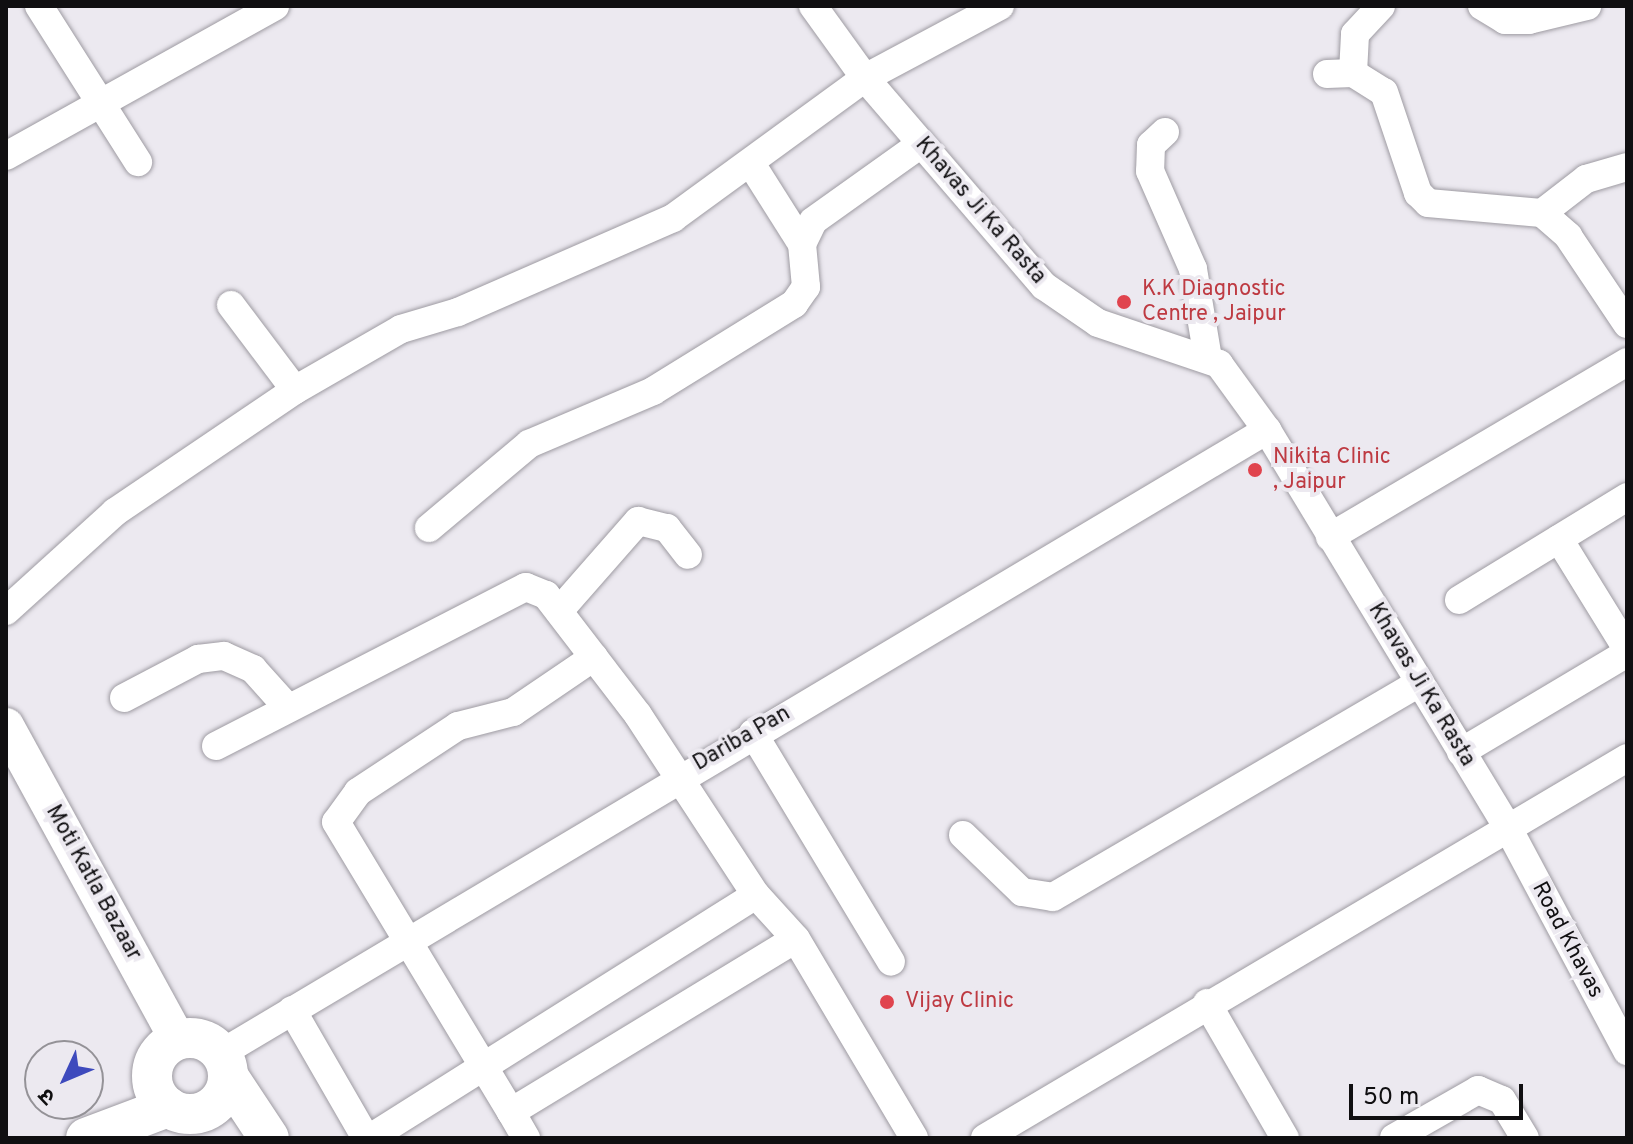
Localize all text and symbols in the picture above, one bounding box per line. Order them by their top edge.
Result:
street label: Khavas Ji Ka Rasta [909,132,1051,290]
place label: K.K Diagnostic Centre , Jaipur [1142,276,1286,328]
marker: K.K Diagnostic Centre , Jaipur [1113,291,1135,313]
place label: Nikita Clinic , Jaipur [1273,444,1391,496]
marker: Nikita Clinic , Jaipur [1244,459,1266,481]
street label: Khavas Ji Ka Rasta [1362,599,1480,771]
street label: Dariba Pan [689,701,795,777]
street label: Moti Katla Bazaar [39,801,147,965]
street label: Road Khavas [1525,878,1609,1002]
place label: Vijay Clinic [905,989,1014,1015]
marker: Vijay Clinic [876,991,898,1013]
north arrow [24,1040,104,1120]
scale bar [1353,1068,1527,1118]
text: उ [34,1082,62,1110]
text: 50 m [1363,1083,1419,1113]

